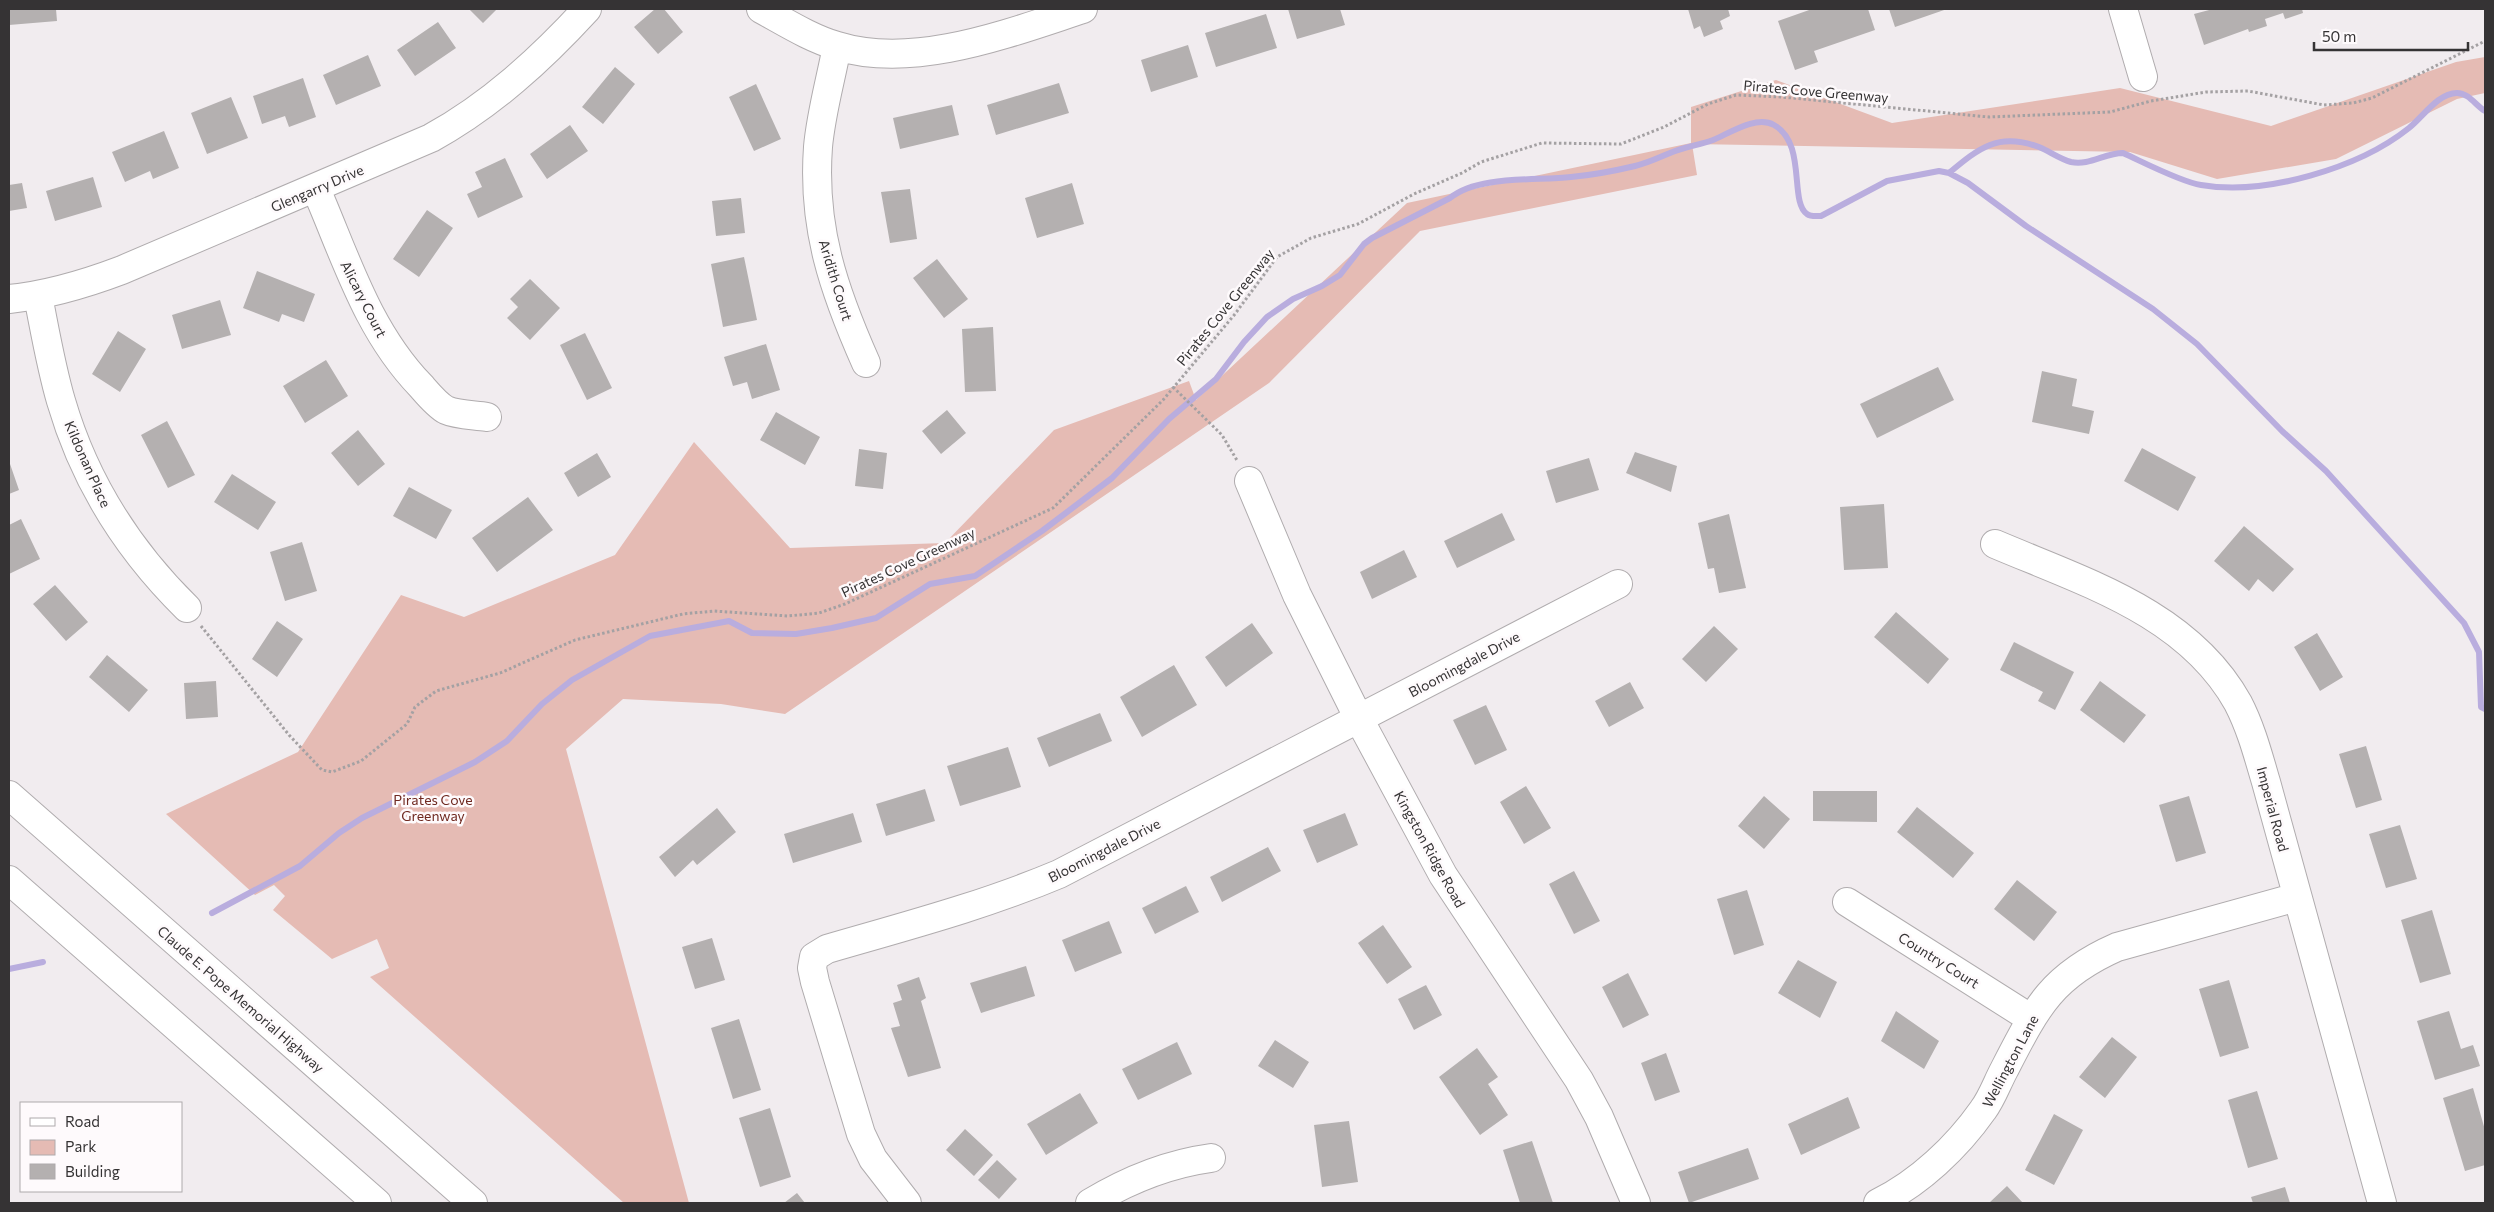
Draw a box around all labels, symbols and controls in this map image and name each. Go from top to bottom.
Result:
scale bar [2314,20,2468,52]
text: 50 m [2322,27,2356,45]
street label: Pirates Cove Greenway [1743,76,1889,106]
street label: Glengarry Drive [268,161,366,215]
street label: Aridith Court [816,237,856,323]
street label: Pirates Cove Greenway [1173,245,1277,369]
street label: Alicary Court [337,258,391,340]
street label: Kildonan Place [61,418,115,510]
street label: Pirates Cove Greenway [838,524,978,600]
street label: Bloomingdale Drive [1405,628,1523,700]
street label: Imperial Road [2253,765,2293,853]
street label: Kingston Ridge Road [1391,788,1469,910]
park label: Pirates Cove Greenway [393,791,473,824]
street label: Bloomingdale Drive [1045,814,1163,886]
street label: Claude E. Pope Memorial Highway [154,922,328,1076]
street label: Country Court [1895,928,1983,992]
street label: Wellington Lane [1978,1012,2042,1110]
legend [20,1102,182,1192]
text: Road [65,1112,100,1130]
text: Park [65,1137,96,1155]
text: Building [65,1162,120,1180]

